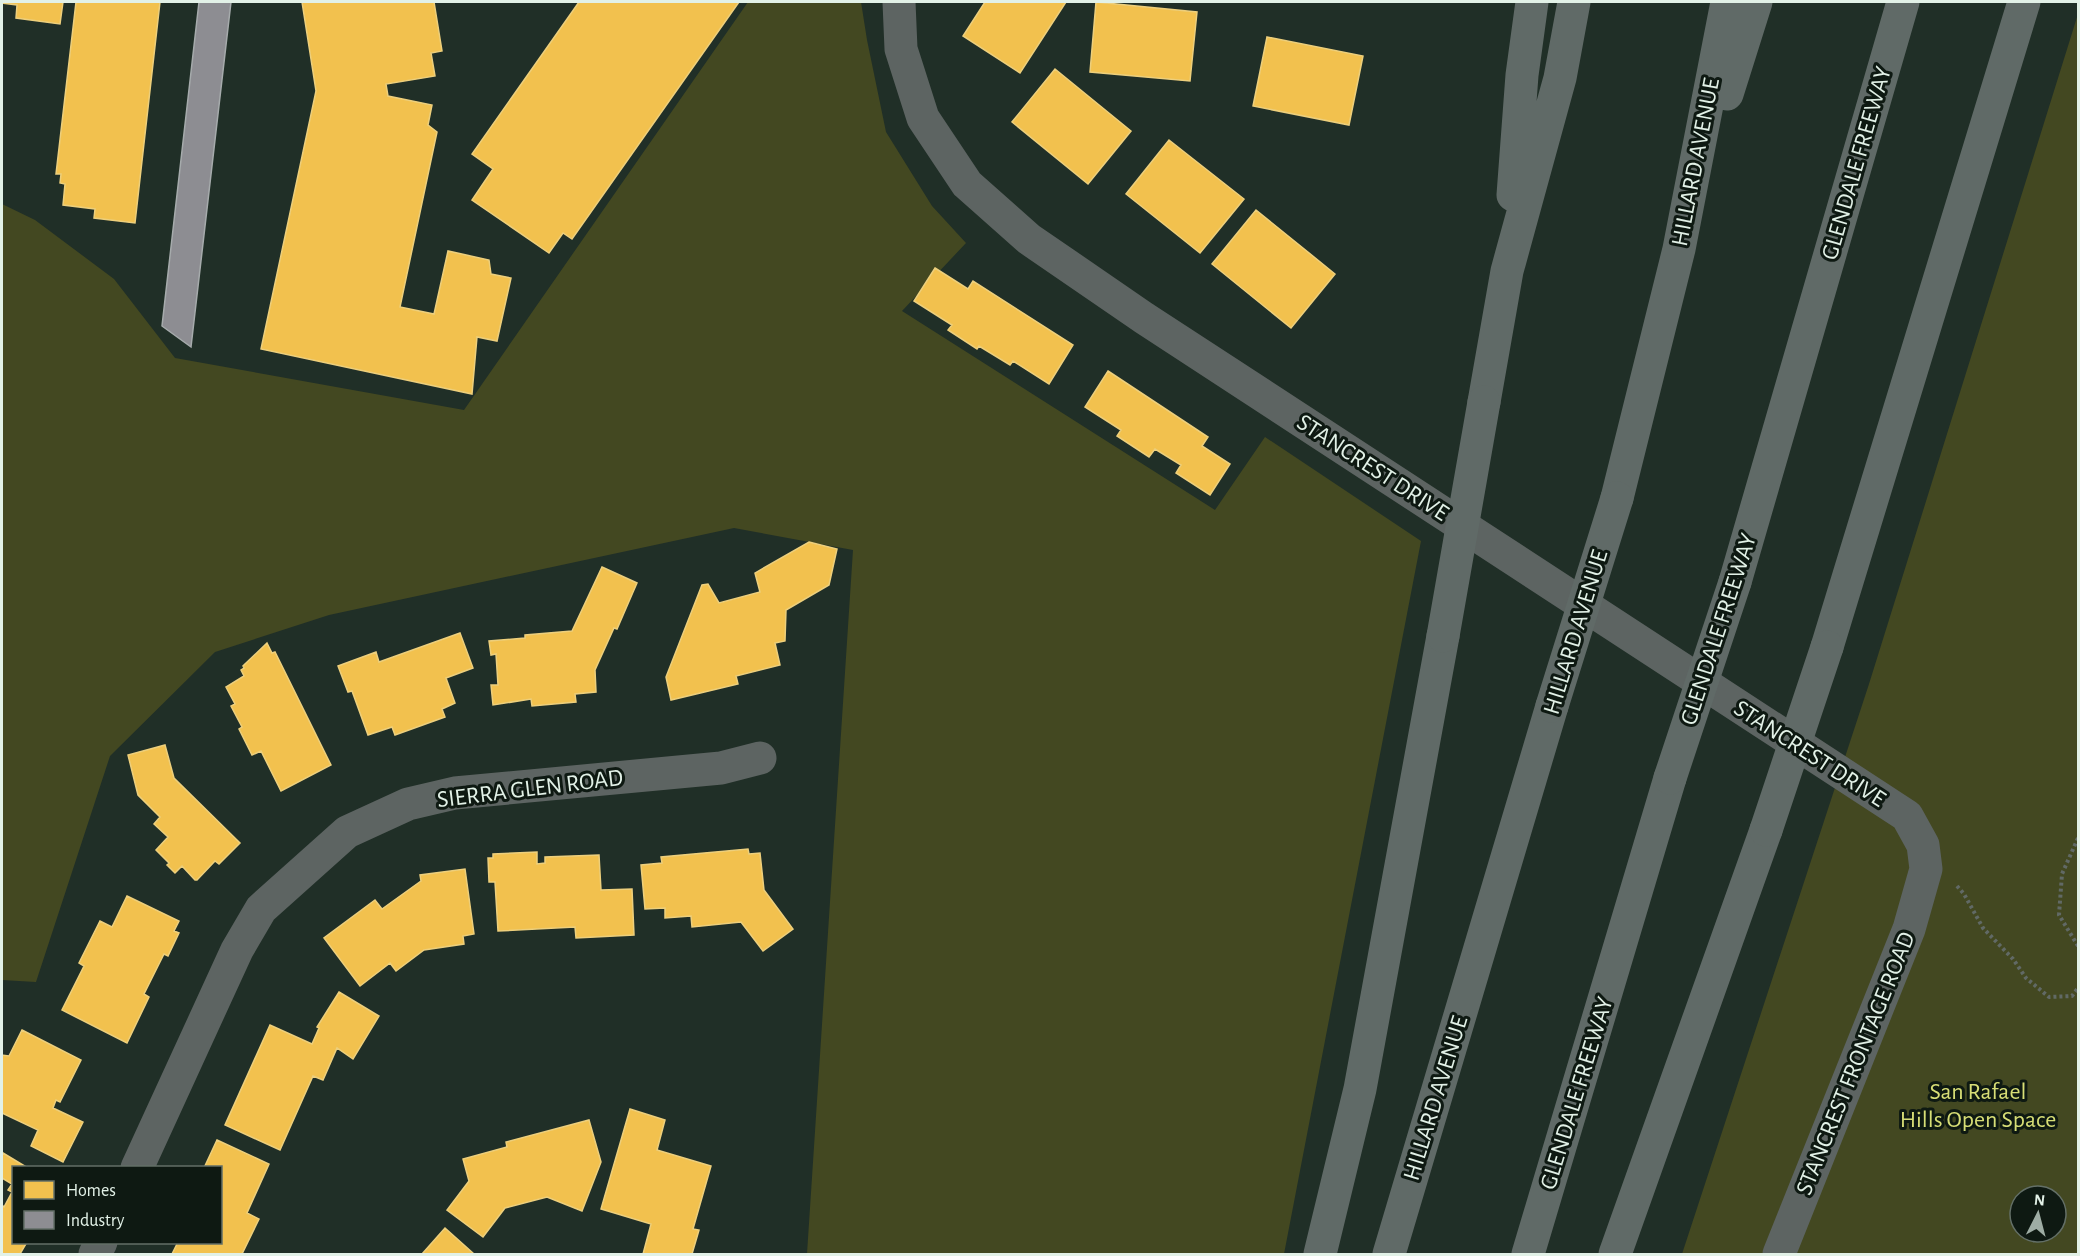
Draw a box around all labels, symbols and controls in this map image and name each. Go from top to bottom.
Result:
street label: GLENDALE FREEWAY [1818,64,1896,263]
street label: HILLARD AVENUE [1668,76,1724,248]
street label: STANCREST DRIVE [1292,410,1453,526]
street label: GLENDALE FREEWAY [1677,530,1761,728]
street label: HILLARD AVENUE [1539,547,1613,718]
street label: STANCREST DRIVE [1729,696,1890,812]
street label: SIERRA GLEN ROAD [436,766,625,812]
street label: STANCREST FRONTAGE ROAD [1792,928,1920,1198]
street label: GLENDALE FREEWAY [1536,994,1618,1192]
street label: HILLARD AVENUE [1399,1013,1473,1184]
park label: San Rafael Hills Open Space [1900,1080,2056,1132]
legend [12,1166,222,1244]
text: Homes [66,1182,116,1200]
north arrow [2008,1184,2068,1244]
text: N [2033,1192,2046,1209]
text: Industry [66,1212,125,1230]

